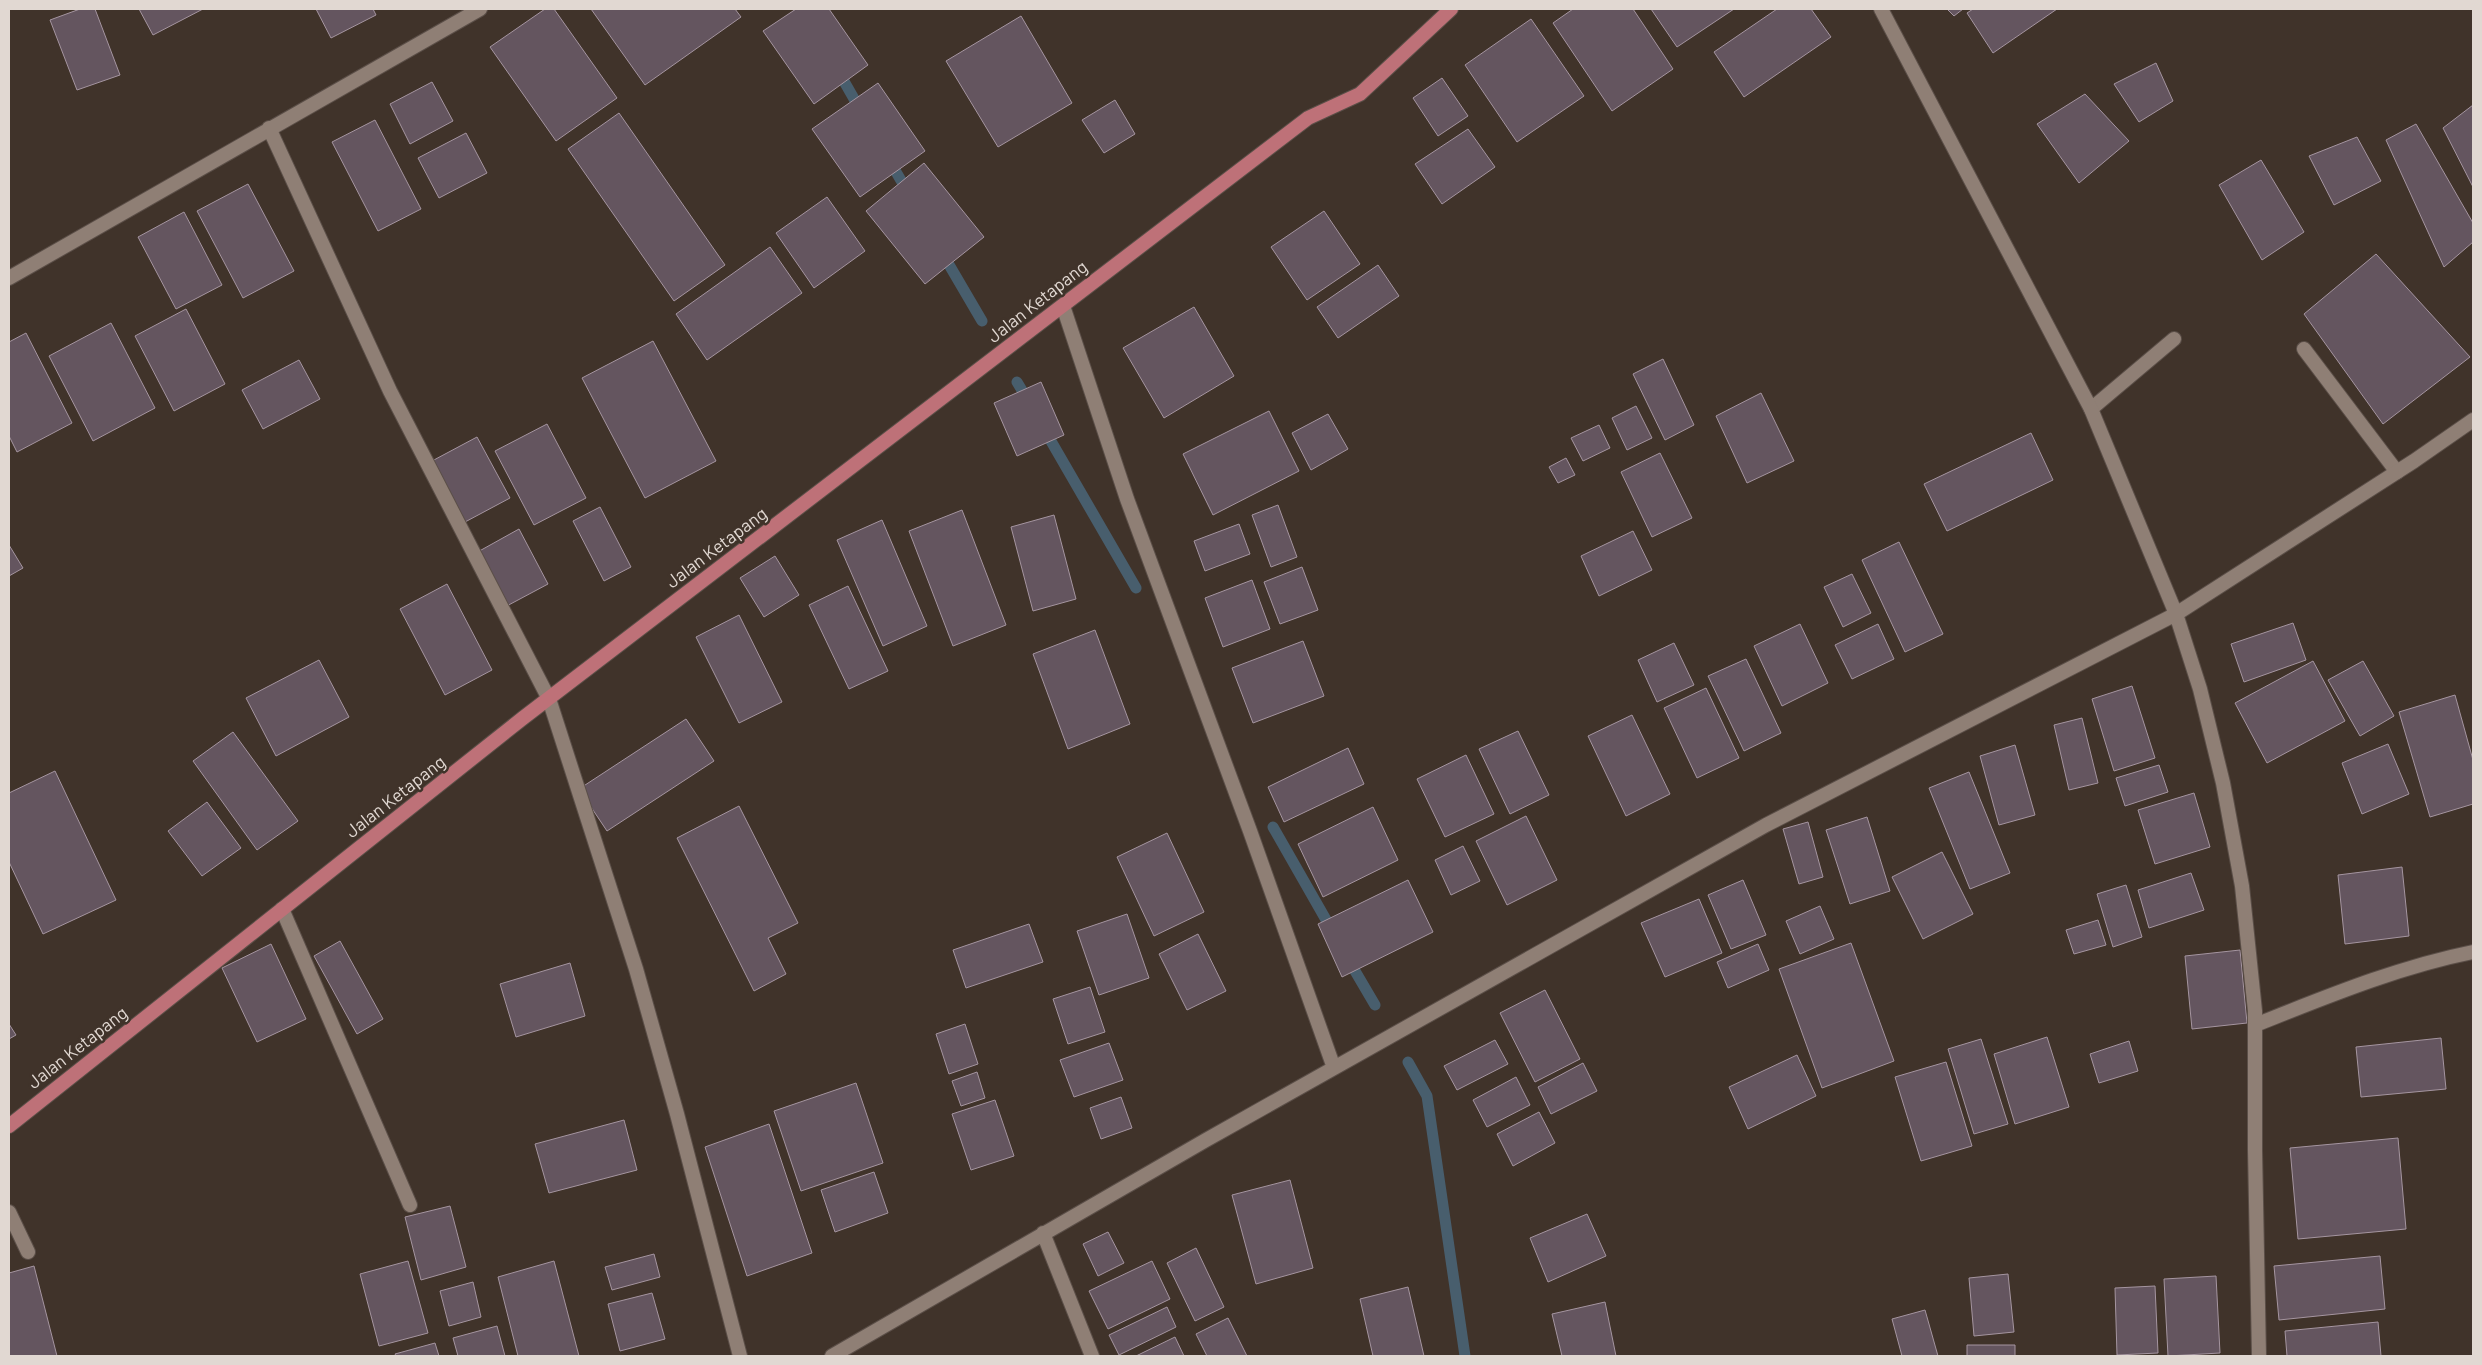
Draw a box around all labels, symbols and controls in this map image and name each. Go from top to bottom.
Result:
street label: Jalan Ketapang [983,255,1091,347]
street label: Jalan Ketapang [661,502,771,592]
street label: Jalan Ketapang [341,750,449,842]
street label: Jalan Ketapang [23,1001,131,1093]

